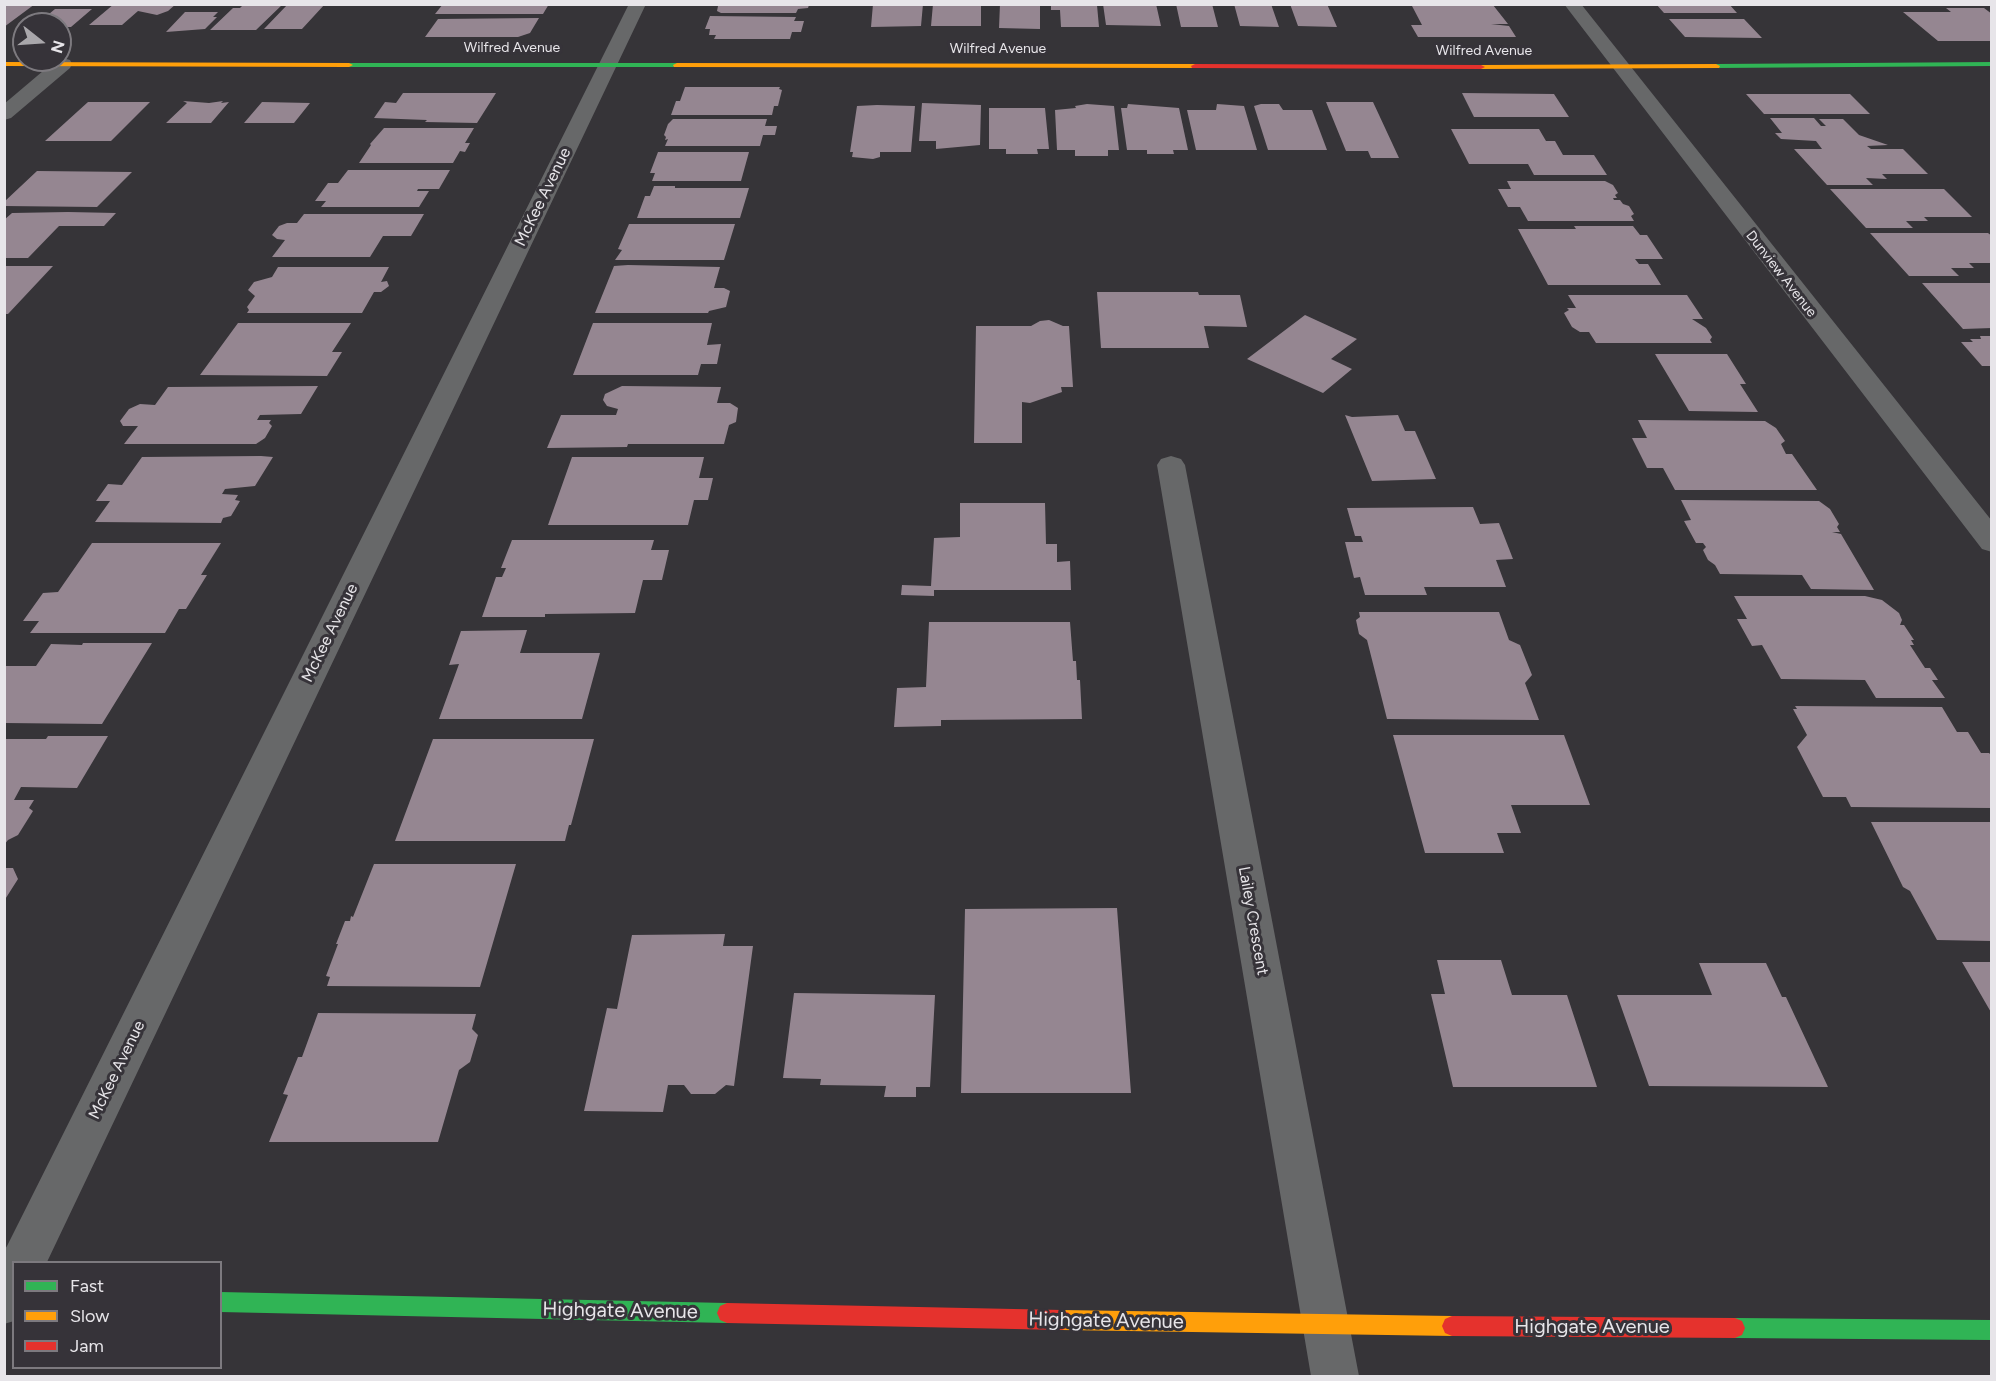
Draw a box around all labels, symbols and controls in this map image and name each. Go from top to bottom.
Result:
north arrow [12,12,72,72]
text: N [47,38,69,56]
street label: Wilfred Avenue [464,40,560,56]
street label: Wilfred Avenue [950,41,1046,57]
street label: Wilfred Avenue [1436,43,1532,59]
street label: McKee Avenue [511,145,575,249]
street label: Dunview Avenue [1742,227,1820,321]
street label: McKee Avenue [298,581,362,685]
street label: Lailey Crescent [1234,865,1272,977]
street label: McKee Avenue [85,1018,149,1122]
legend [12,1261,222,1369]
text: Fast [70,1275,104,1297]
street label: Highgate Avenue [542,1298,698,1324]
text: Slow [70,1305,109,1327]
street label: Highgate Avenue [1028,1308,1184,1334]
street label: Highgate Avenue [1514,1315,1670,1339]
text: Jam [70,1335,104,1357]

